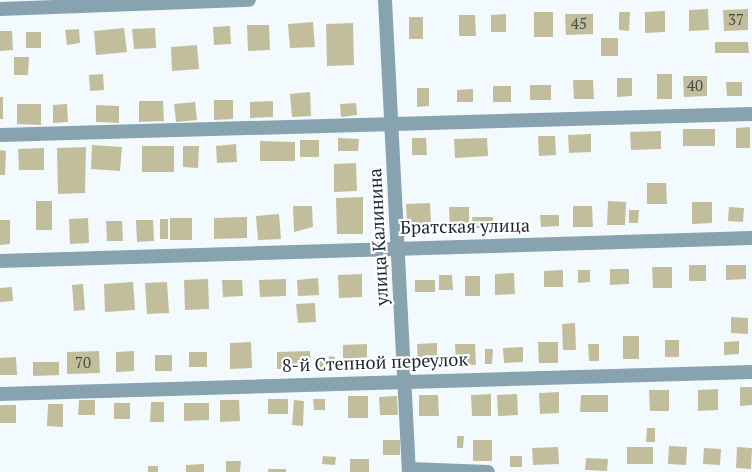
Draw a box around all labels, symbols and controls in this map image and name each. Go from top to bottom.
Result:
house number: 37 [728,11,744,29]
house number: 45 [571,15,587,33]
house number: 40 [687,77,703,95]
street label: улица Калинина [364,168,392,306]
street label: Братская улица [400,214,530,238]
street label: 8-й Степной переулок [282,348,468,376]
house number: 70 [75,354,91,372]

